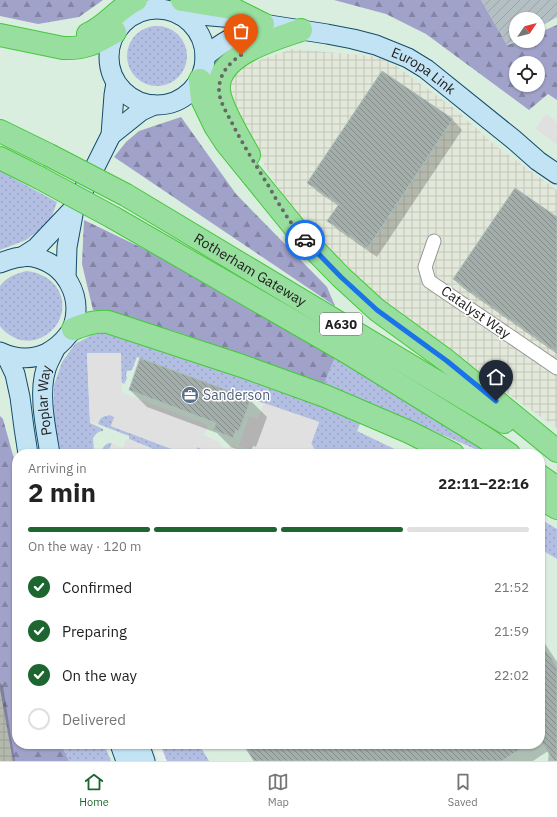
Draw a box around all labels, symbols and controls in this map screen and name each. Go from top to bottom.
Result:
north arrow [509,12,545,48]
map controls [509,12,545,92]
pin [224,14,258,55]
icon: bag [230,20,252,42]
street label: Europa Link [389,43,460,99]
button: locate [509,56,545,92]
courier [285,220,325,260]
street label: Rotherham Gateway [191,229,310,310]
icon: car [294,229,316,251]
street label: Catalyst Way [438,281,514,343]
road number: A630 [320,313,362,335]
pin [479,360,513,401]
street label: Poplar Way [33,363,56,437]
icon: home [485,366,507,388]
office icon: Sanderson [180,385,200,405]
place label: Sanderson [203,386,270,404]
text: Arriving in [28,460,87,477]
text: 22:11–22:16 [438,474,529,493]
text: 2 min [28,475,96,509]
text: On the way · 120 m [28,538,141,555]
icon: check [28,576,50,598]
text: Confirmed [62,578,132,597]
text: 21:52 [494,579,529,596]
icon: check [28,620,50,642]
text: Preparing [62,622,127,641]
text: 21:59 [494,623,529,640]
icon: check [28,664,50,686]
text: On the way [62,666,137,685]
text: 22:02 [494,667,529,684]
text: Delivered [62,710,126,729]
tab: Home [79,771,109,809]
tab: Map [267,771,289,809]
tab: Saved [448,771,478,809]

